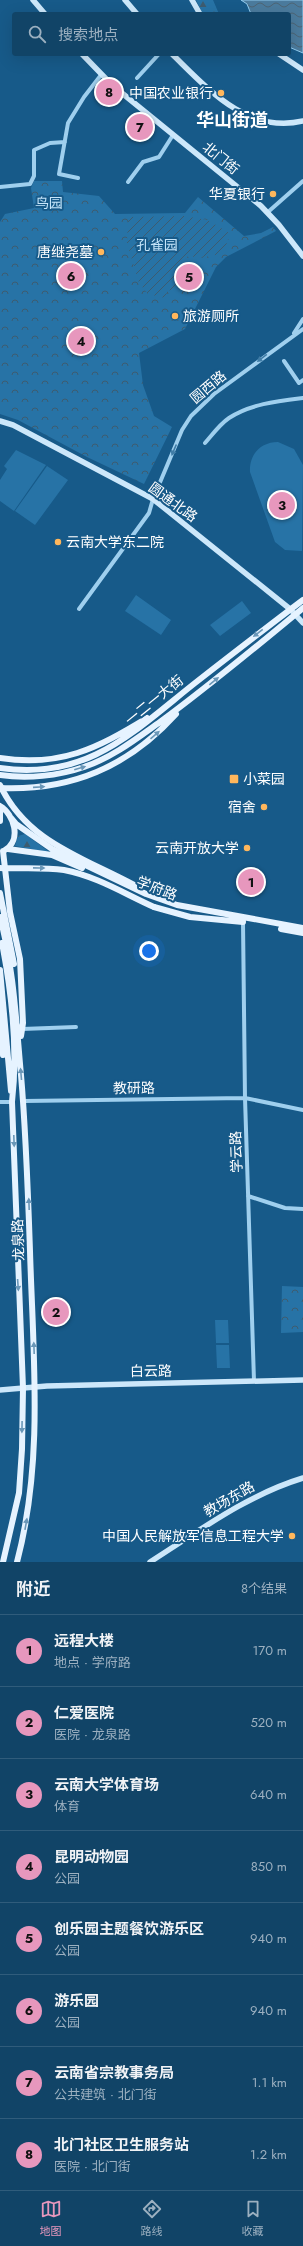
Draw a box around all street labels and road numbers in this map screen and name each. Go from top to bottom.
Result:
street label: 北门街 [198,137,244,179]
street label: 圆西路 [185,366,231,408]
street label: 圆通北路 [144,477,202,527]
street label: 一二一大街 [121,670,187,730]
street label: 学府路 [134,871,180,905]
street label: 教研路 [113,1078,155,1098]
street label: 学云路 [225,1131,247,1173]
street label: 龙泉路 [7,1219,29,1261]
street label: 白云路 [130,1361,172,1381]
street label: 教场东路 [200,1476,258,1522]

